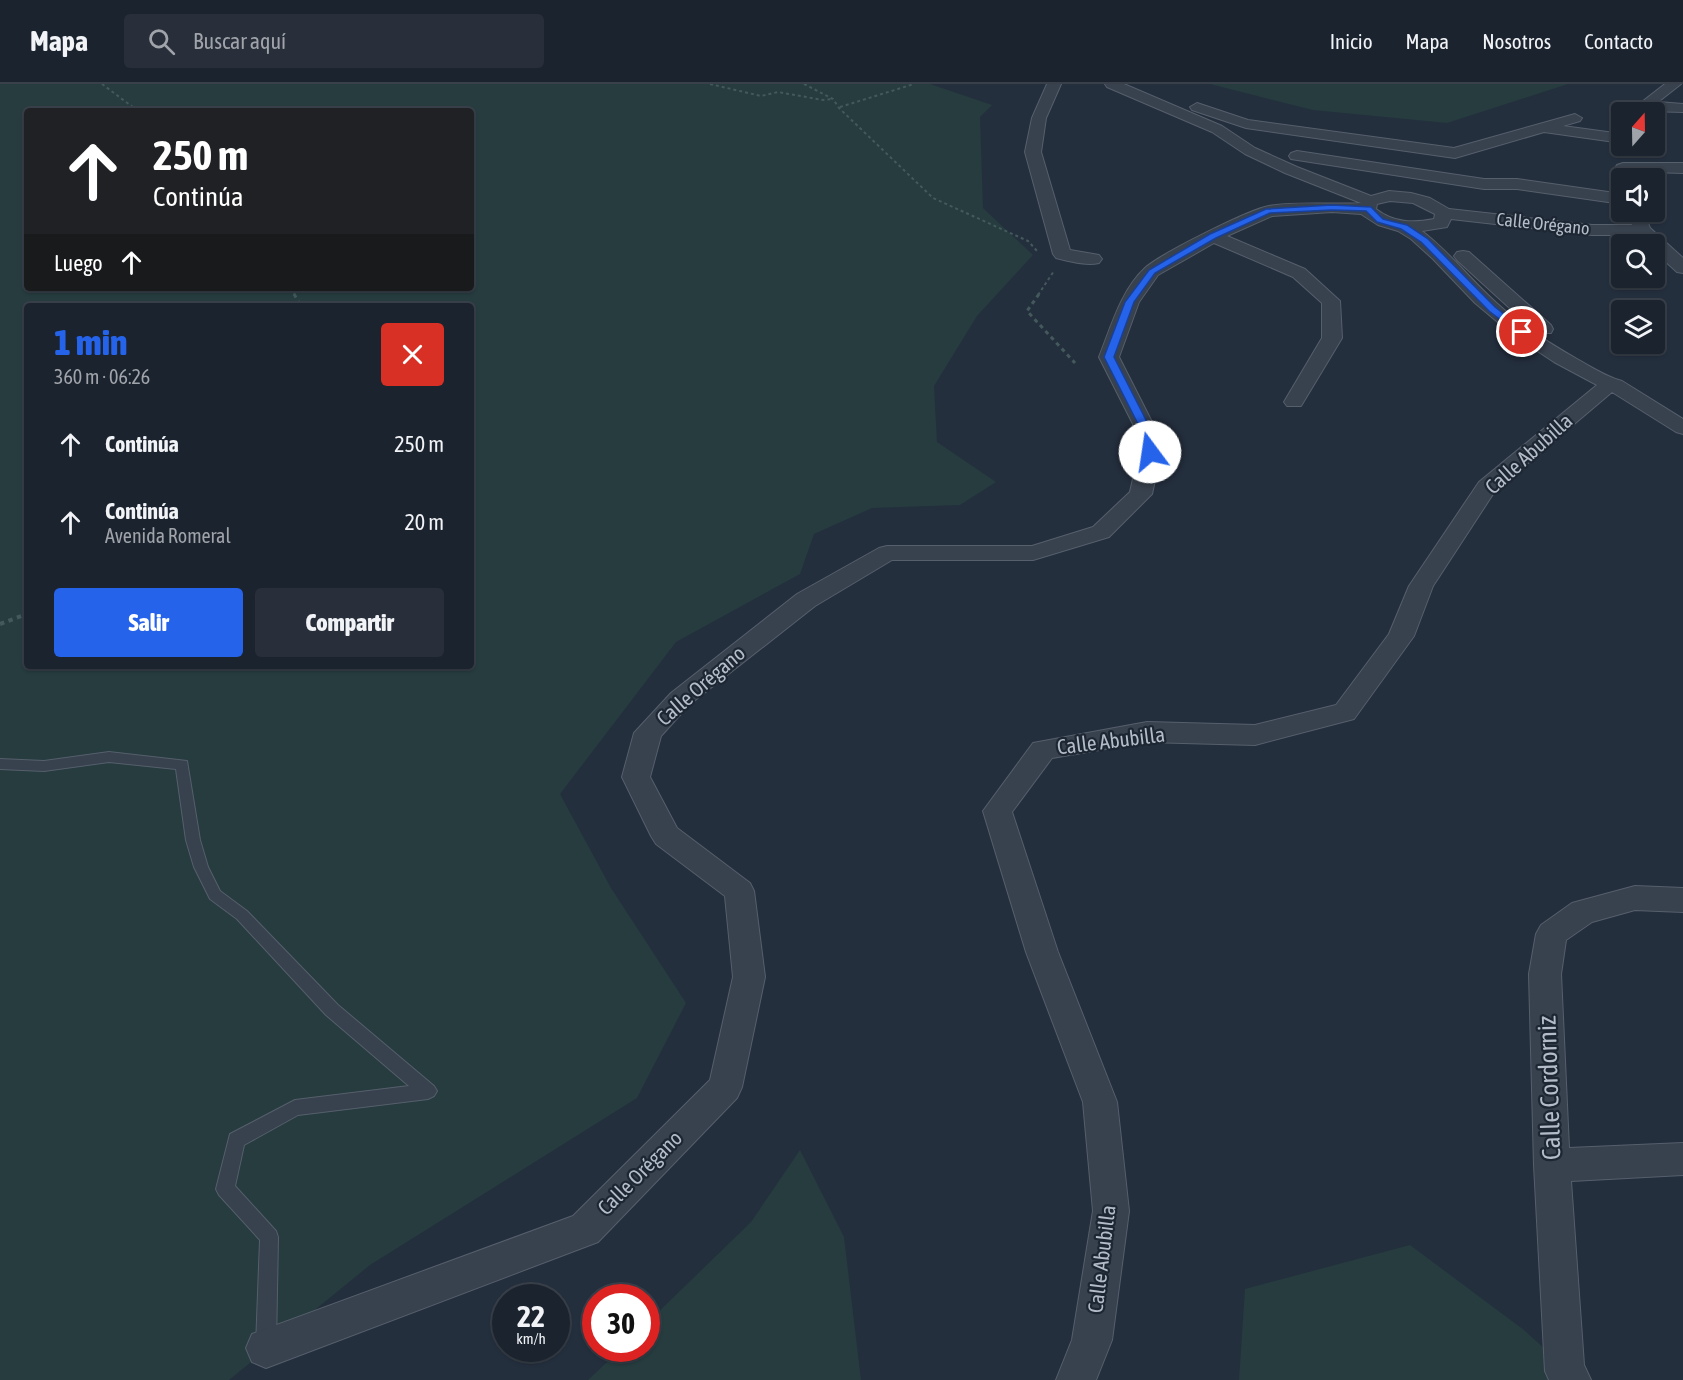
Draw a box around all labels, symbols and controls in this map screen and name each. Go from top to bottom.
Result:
search box [124,14,544,68]
text: Mapa [30,25,88,57]
icon: search [145,25,178,58]
text: Buscar aquí [193,28,286,54]
text: Inicio [1330,29,1373,53]
text: Mapa [1406,29,1449,53]
text: Nosotros [1482,29,1551,53]
text: Contacto [1584,29,1653,53]
north arrow [1611,102,1665,156]
map controls [1611,102,1665,354]
text: 250 m [153,131,248,179]
icon: ahead [54,132,132,210]
button: sound [1611,168,1665,222]
text: Continúa [153,181,244,212]
street label: Calle Orégano [1496,208,1591,239]
button: search [1611,234,1665,288]
icon: ahead [115,246,148,279]
text: Luego [54,250,103,276]
button: layers [1611,300,1665,354]
pin [1496,306,1547,357]
icon: arrive [1505,315,1538,348]
text: 1 min [54,321,128,363]
button: close [381,323,444,386]
text: 360 m · 06:26 [54,365,150,388]
street label: Calle Abubilla [1480,408,1577,499]
position arrow [1118,420,1182,484]
icon: ahead [54,428,87,461]
text: Continúa [105,431,179,457]
text: 250 m [394,431,444,457]
text: Continúa [105,498,179,524]
icon: ahead [54,506,87,539]
text: 20 m [404,509,444,535]
text: Avenida Romeral [105,524,231,547]
button: Salir [54,588,243,657]
button: Compartir [255,588,444,657]
street label: Calle Orégano [651,640,749,730]
street label: Calle Abubilla [1056,721,1166,759]
street label: Calle Cordorniz [1531,1015,1567,1161]
street label: Calle Orégano [592,1125,686,1219]
street label: Calle Abubilla [1082,1204,1120,1314]
speed limit sign: 30 [582,1284,660,1362]
text: 22 [517,1299,545,1333]
text: km/h [516,1330,546,1347]

